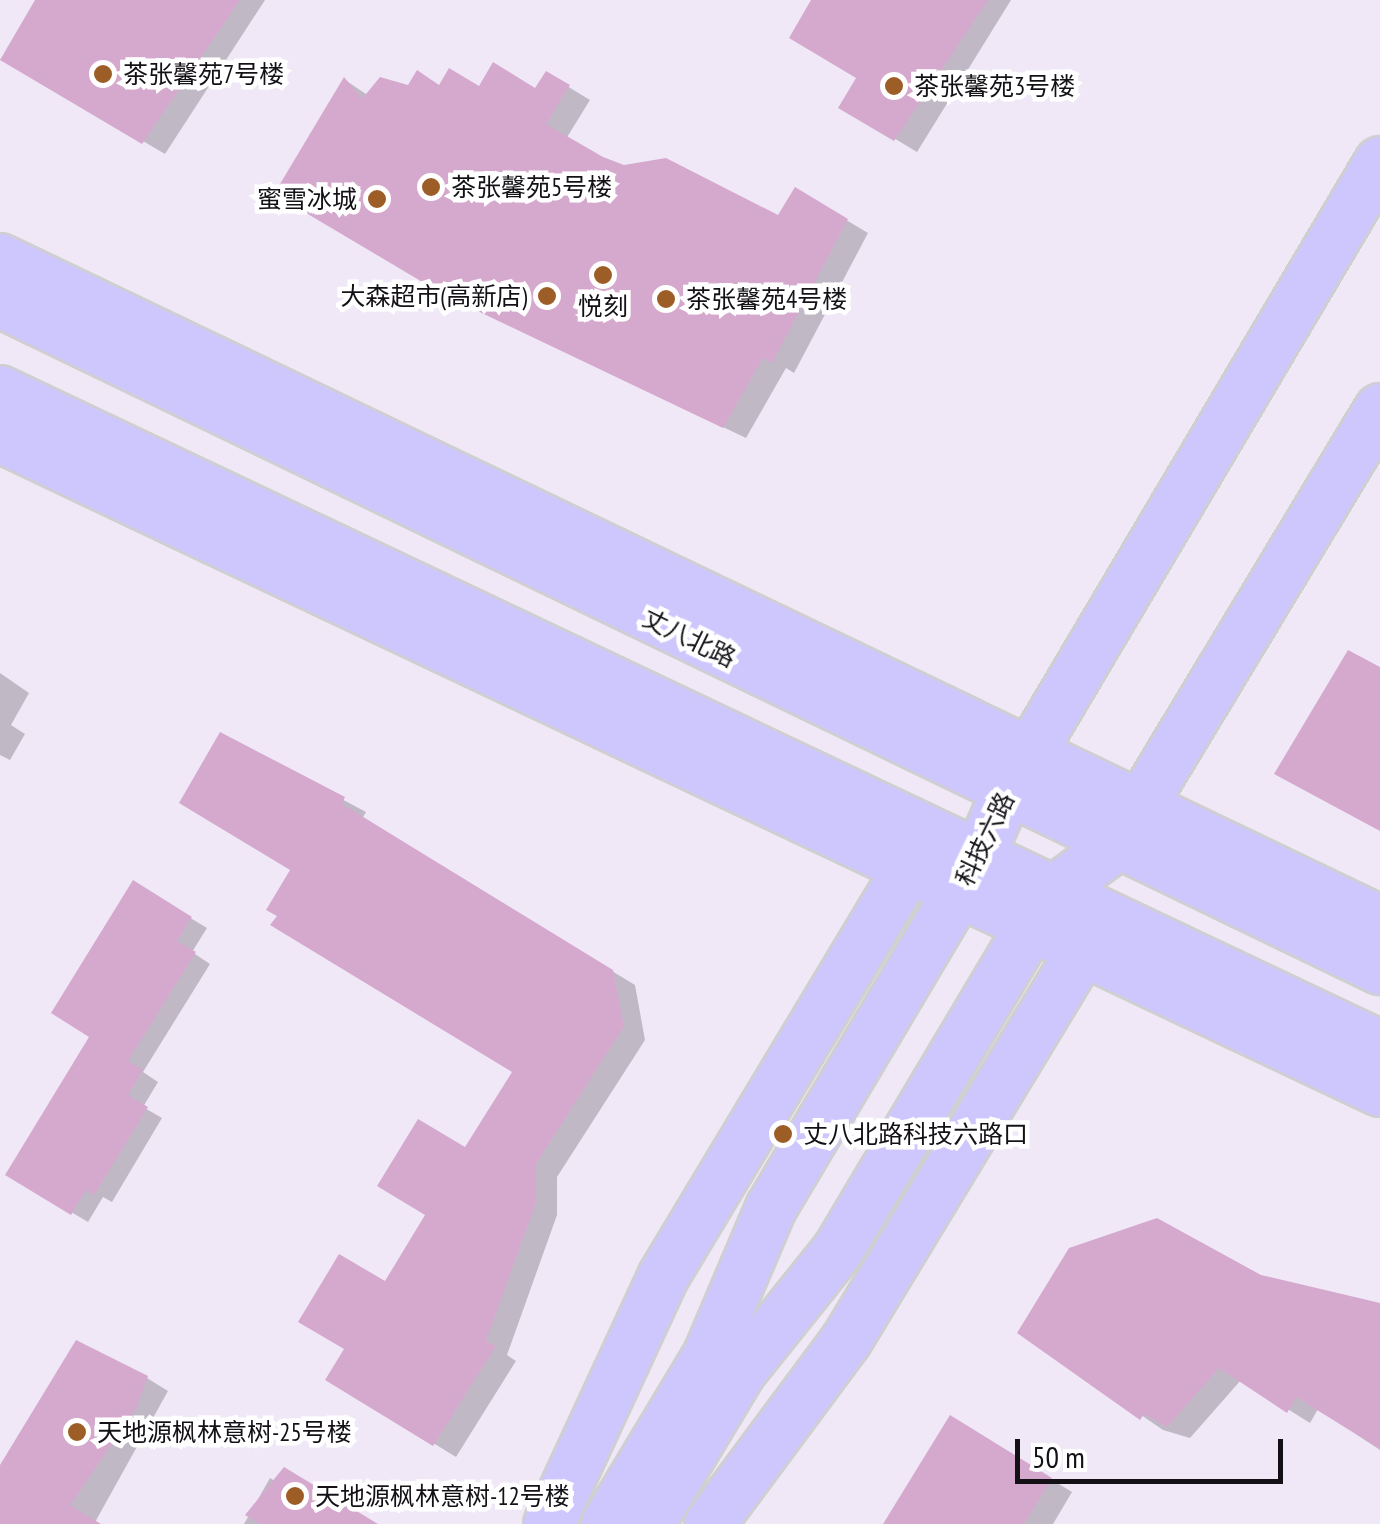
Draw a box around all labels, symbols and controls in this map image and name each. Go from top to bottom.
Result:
place label: 茶张馨苑7号楼 [123,59,284,89]
marker: 茶张馨苑7号楼 [92,63,114,85]
place label: 茶张馨苑3号楼 [914,71,1075,101]
marker: 茶张馨苑3号楼 [883,75,905,97]
place label: 茶张馨苑5号楼 [451,172,612,202]
marker: 茶张馨苑5号楼 [420,176,442,198]
place label: 蜜雪冰城 [257,184,357,214]
marker: 蜜雪冰城 [366,188,388,210]
marker: 悦刻 [592,264,614,286]
place label: 大森超市(高新店) [340,281,527,311]
place label: 茶张馨苑4号楼 [686,284,847,314]
marker: 大森超市(高新店) [536,285,558,307]
marker: 茶张馨苑4号楼 [655,288,677,310]
place label: 悦刻 [578,291,628,321]
street label: 丈八北路 [637,603,741,673]
street label: 科技六路 [950,787,1020,891]
place label: 丈八北路科技六路口 [803,1119,1028,1149]
marker: 丈八北路科技六路口 [772,1123,794,1145]
place label: 天地源枫林意树-25号楼 [97,1417,352,1447]
scale bar [1020,1419,1288,1481]
marker: 天地源枫林意树-25号楼 [66,1421,88,1443]
text: 50 m [1032,1437,1085,1476]
place label: 天地源枫林意树-12号楼 [315,1481,570,1511]
marker: 天地源枫林意树-12号楼 [284,1485,306,1507]

